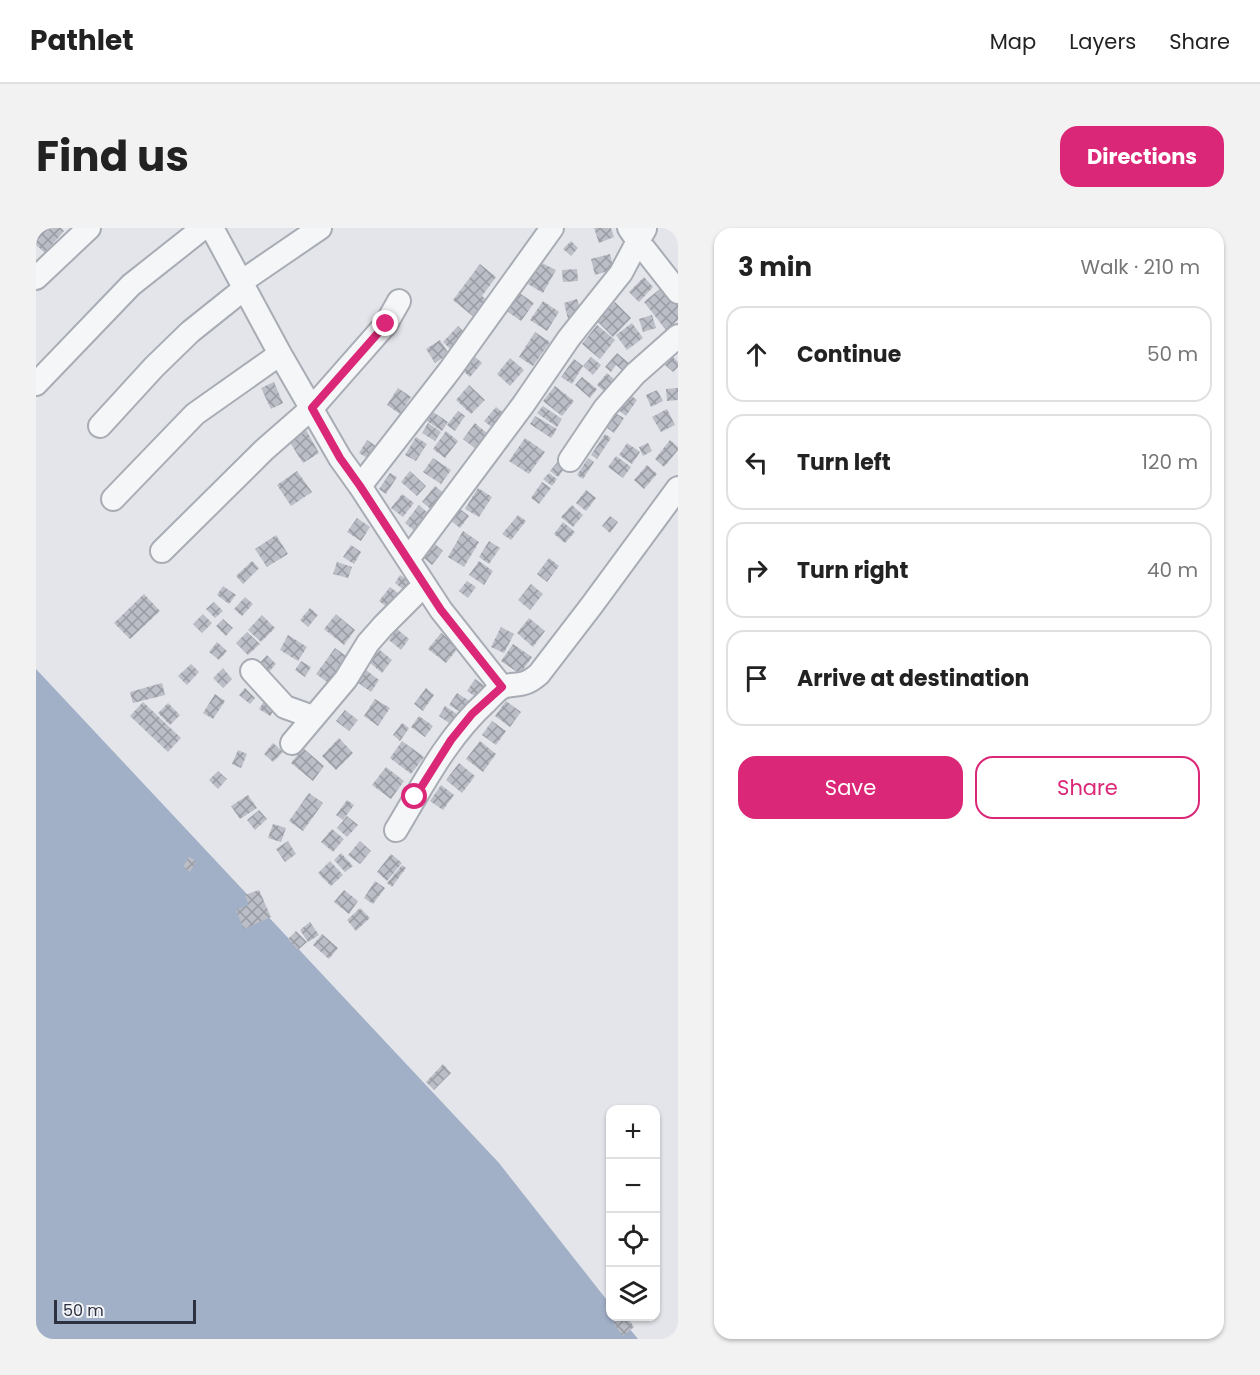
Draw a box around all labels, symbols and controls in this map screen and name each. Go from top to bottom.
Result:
text: Pathlet [30,21,134,60]
text: Map [990,27,1036,56]
text: Layers [1069,27,1136,56]
text: Share [1169,27,1230,56]
button: Directions [1060,126,1224,187]
text: Find us [36,127,189,186]
text: 3 min [738,249,812,285]
text: Walk · 210 m [1080,253,1200,281]
route end [372,310,398,336]
icon: ahead [740,338,773,371]
text: Continue [797,339,901,370]
text: 50 m [1147,340,1198,368]
icon: left [740,446,773,479]
text: Turn left [797,447,891,478]
text: 120 m [1142,448,1198,476]
icon: right [740,554,773,587]
text: Turn right [797,555,908,586]
text: 40 m [1147,556,1198,584]
icon: arrive [740,662,773,695]
text: Arrive at destination [797,663,1029,694]
button: Save [738,756,963,819]
button: Share [975,756,1200,819]
route start [401,783,427,809]
map controls [606,1105,660,1321]
button: + [606,1105,660,1159]
button: − [606,1159,660,1213]
button: locate [606,1213,660,1267]
button: layers [606,1267,660,1321]
scale bar [54,1297,196,1324]
text: 50 m [63,1299,104,1322]

